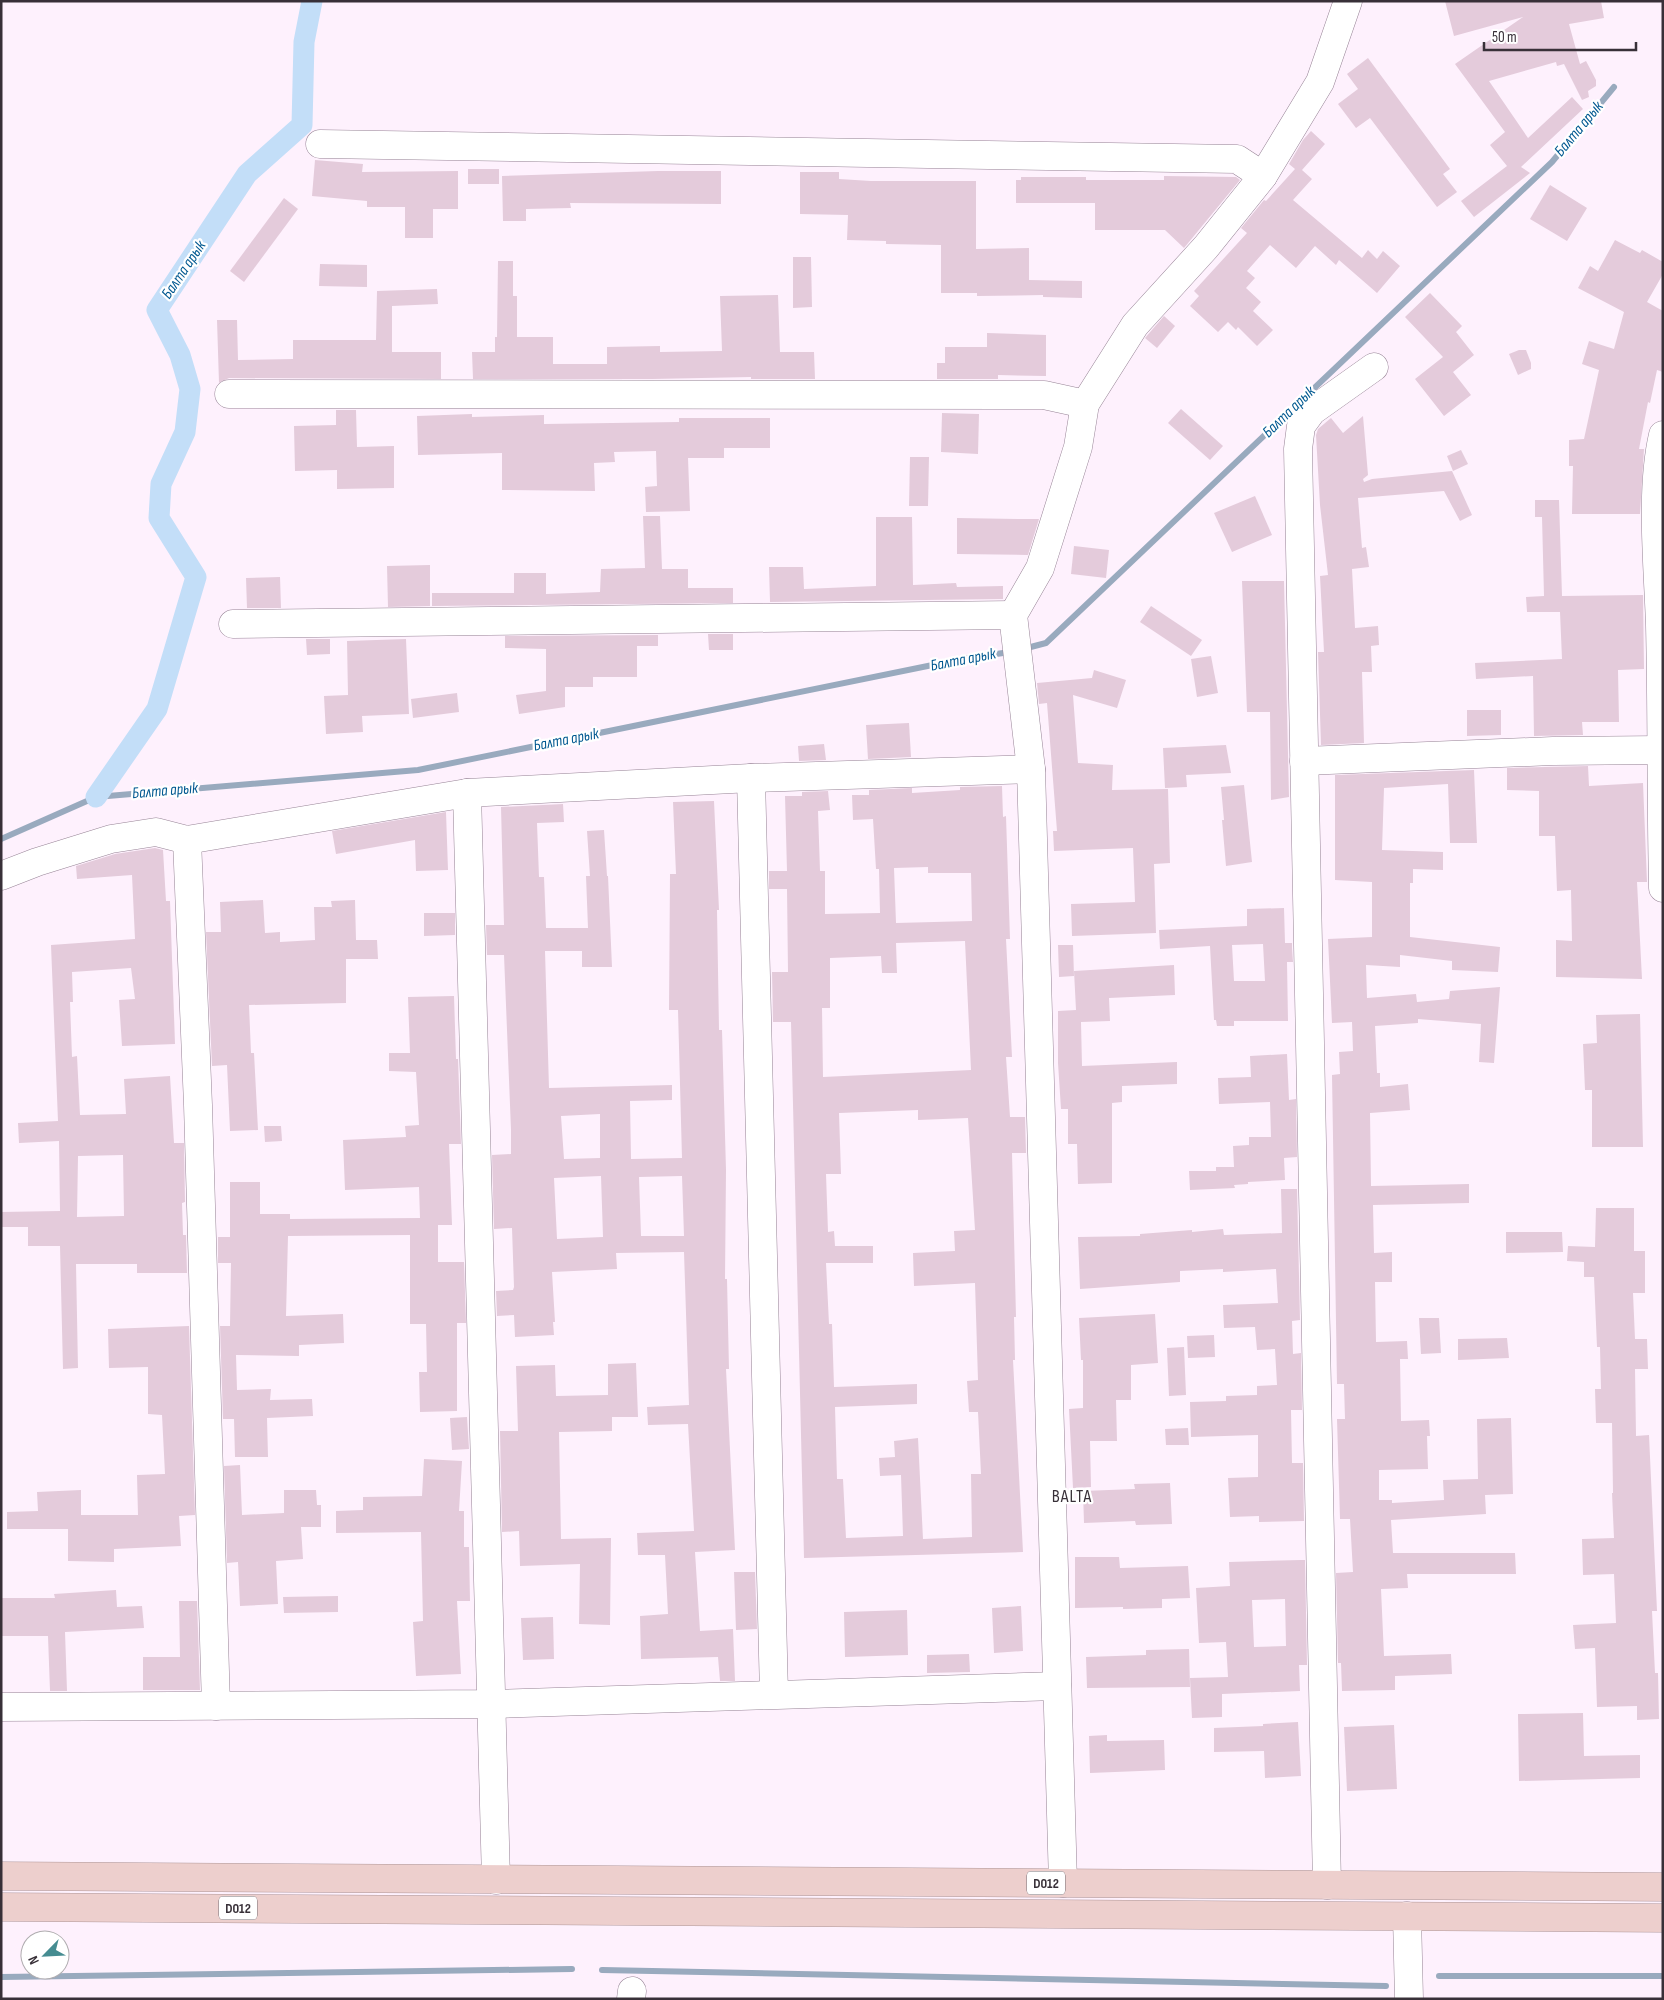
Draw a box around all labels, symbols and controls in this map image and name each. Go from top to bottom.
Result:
scale bar [1484,20,1636,52]
text: 50 m [1492,28,1517,47]
water label: Балта арык [1551,97,1608,160]
water label: Балта арык [158,236,211,303]
water label: Балта арык [1259,382,1320,442]
water label: Балта арык [929,644,998,676]
water label: Балта арык [532,724,601,756]
water label: Балта арык [131,779,200,803]
district label: BALTA [1052,1486,1092,1507]
road number: D012 [1027,1872,1065,1895]
road number: D012 [219,1896,257,1920]
north arrow [20,1930,70,1980]
text: N [24,1953,43,1967]

